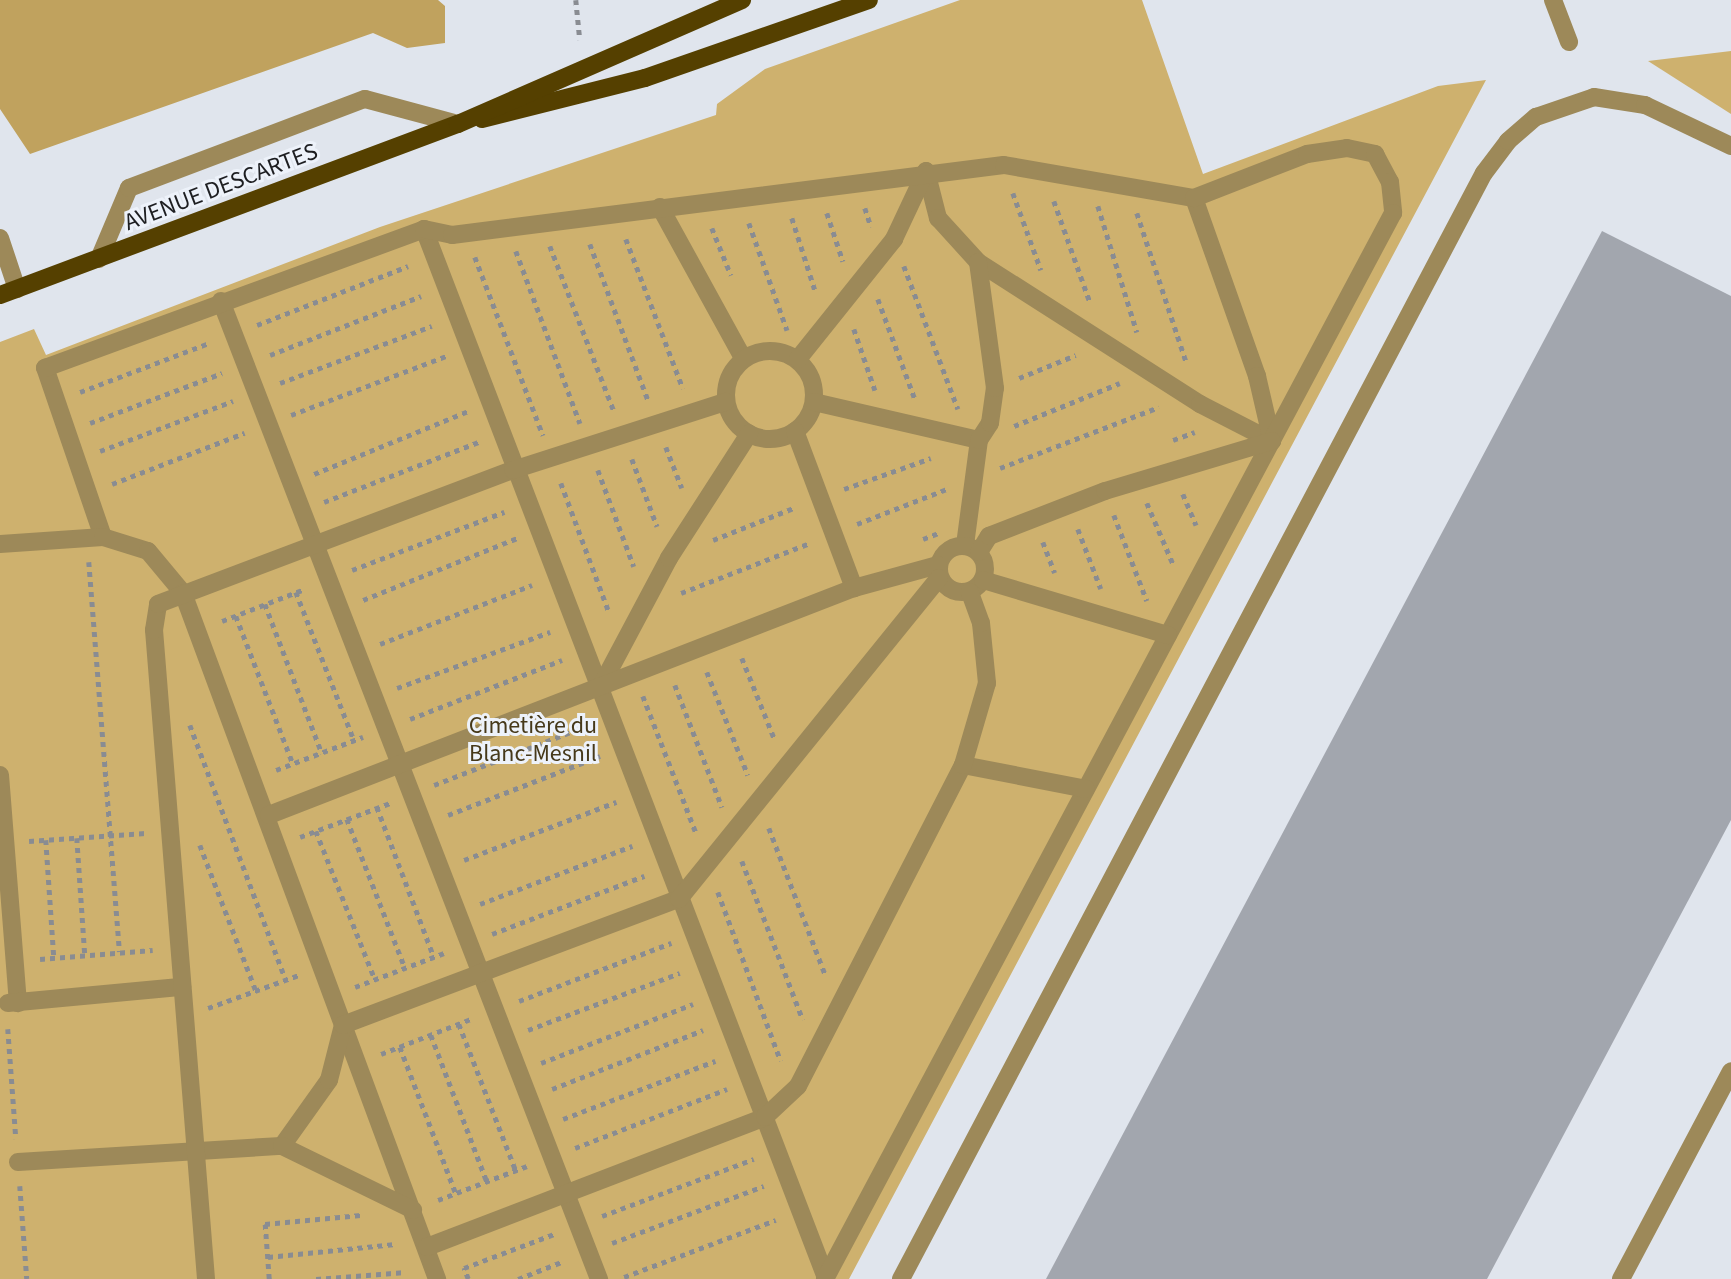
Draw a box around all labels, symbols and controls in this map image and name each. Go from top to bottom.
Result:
street label: AVENUE DESCARTES [120,137,322,237]
park label: Cimetière du Blanc-Mesnil [469,712,597,768]

